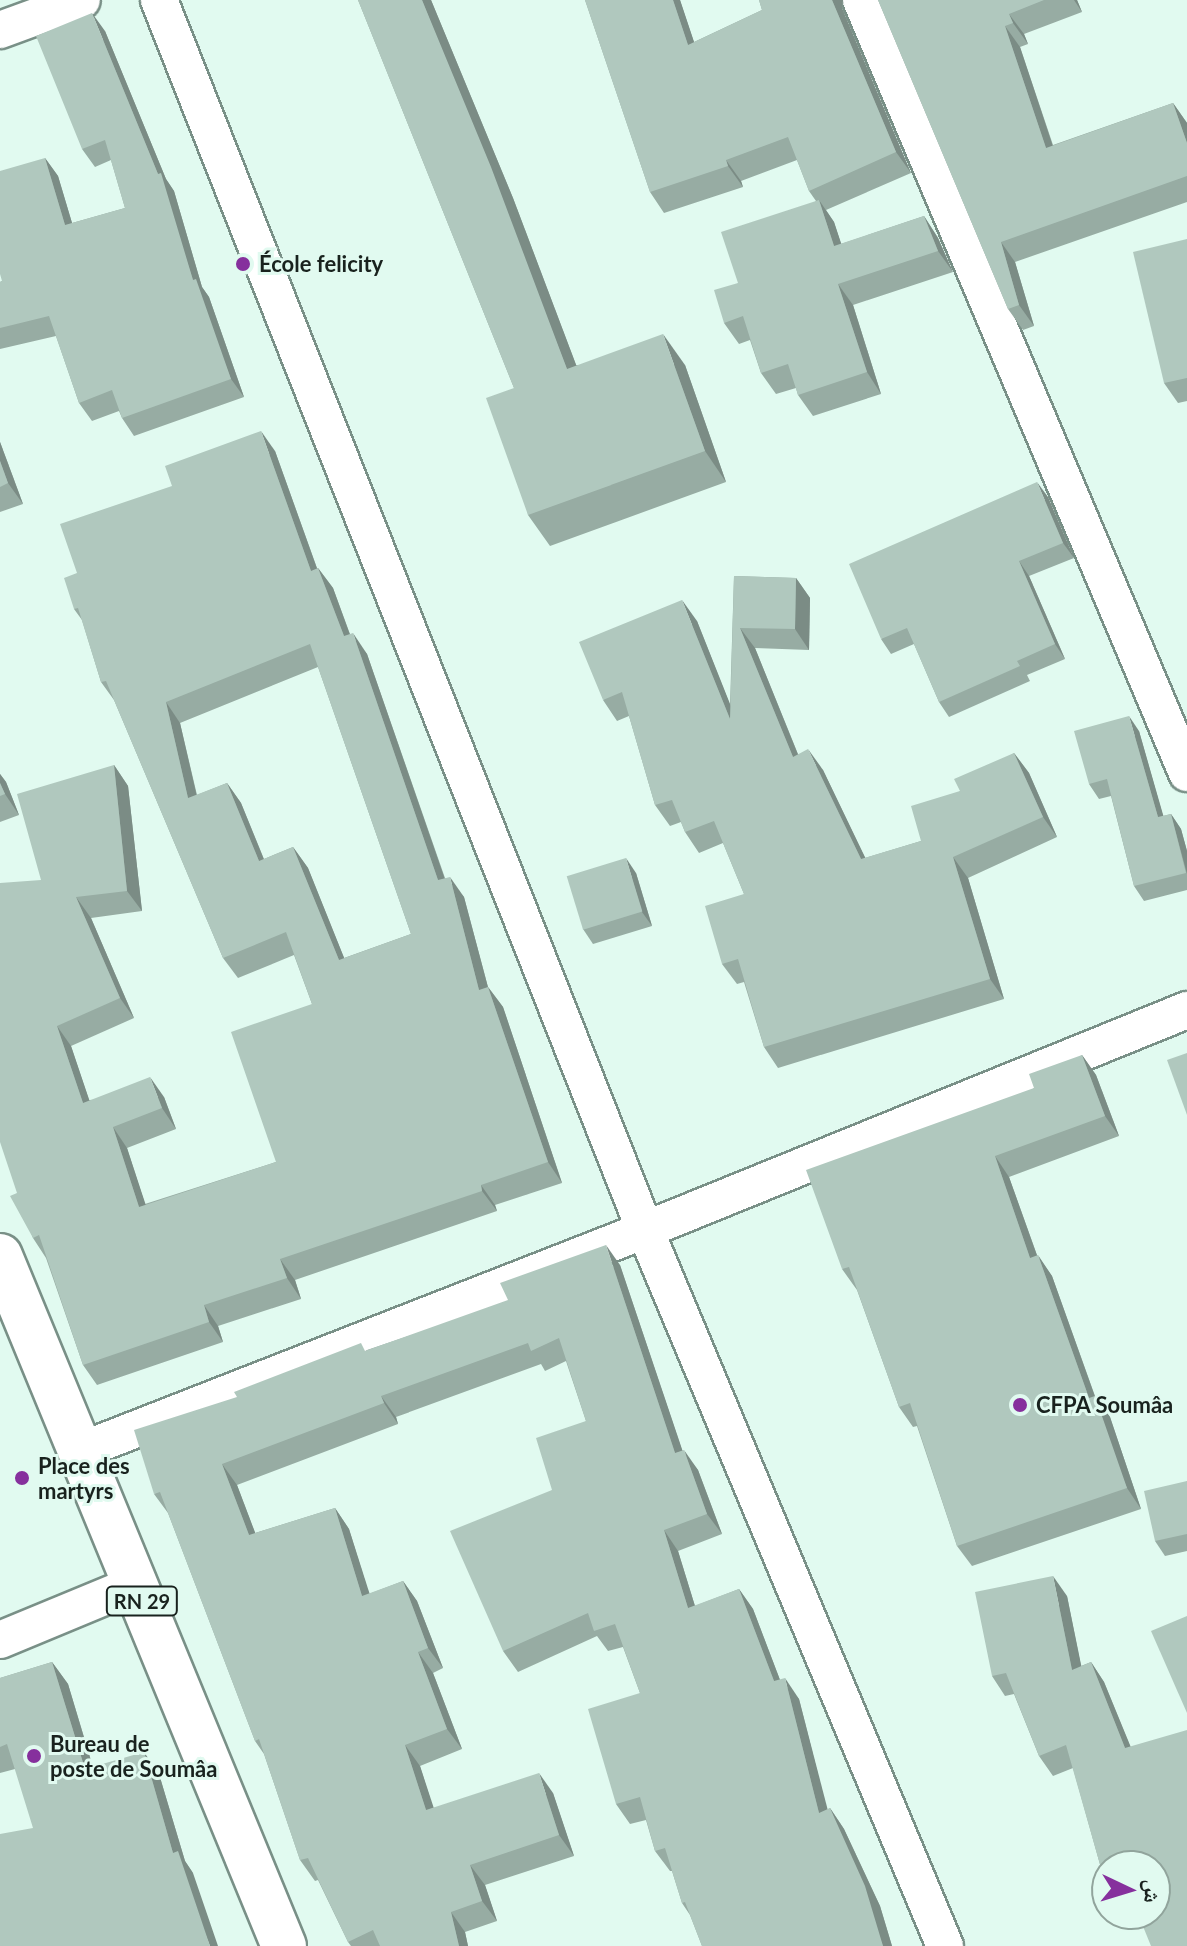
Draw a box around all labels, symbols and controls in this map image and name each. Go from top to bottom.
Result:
place label: École felicity [259,251,383,277]
marker: École felicity [234,255,252,273]
place label: CFPA Soumâa [1036,1392,1174,1418]
marker: CFPA Soumâa [1011,1396,1029,1414]
place label: Place des martyrs [38,1452,130,1504]
marker: Place des martyrs [13,1469,31,1487]
road number: RN 29 [104,1585,180,1617]
place label: Bureau de poste de Soumâa [50,1730,217,1782]
marker: Bureau de poste de Soumâa [25,1747,43,1765]
north arrow [1091,1850,1171,1930]
text: ش [1139,1879,1168,1904]

